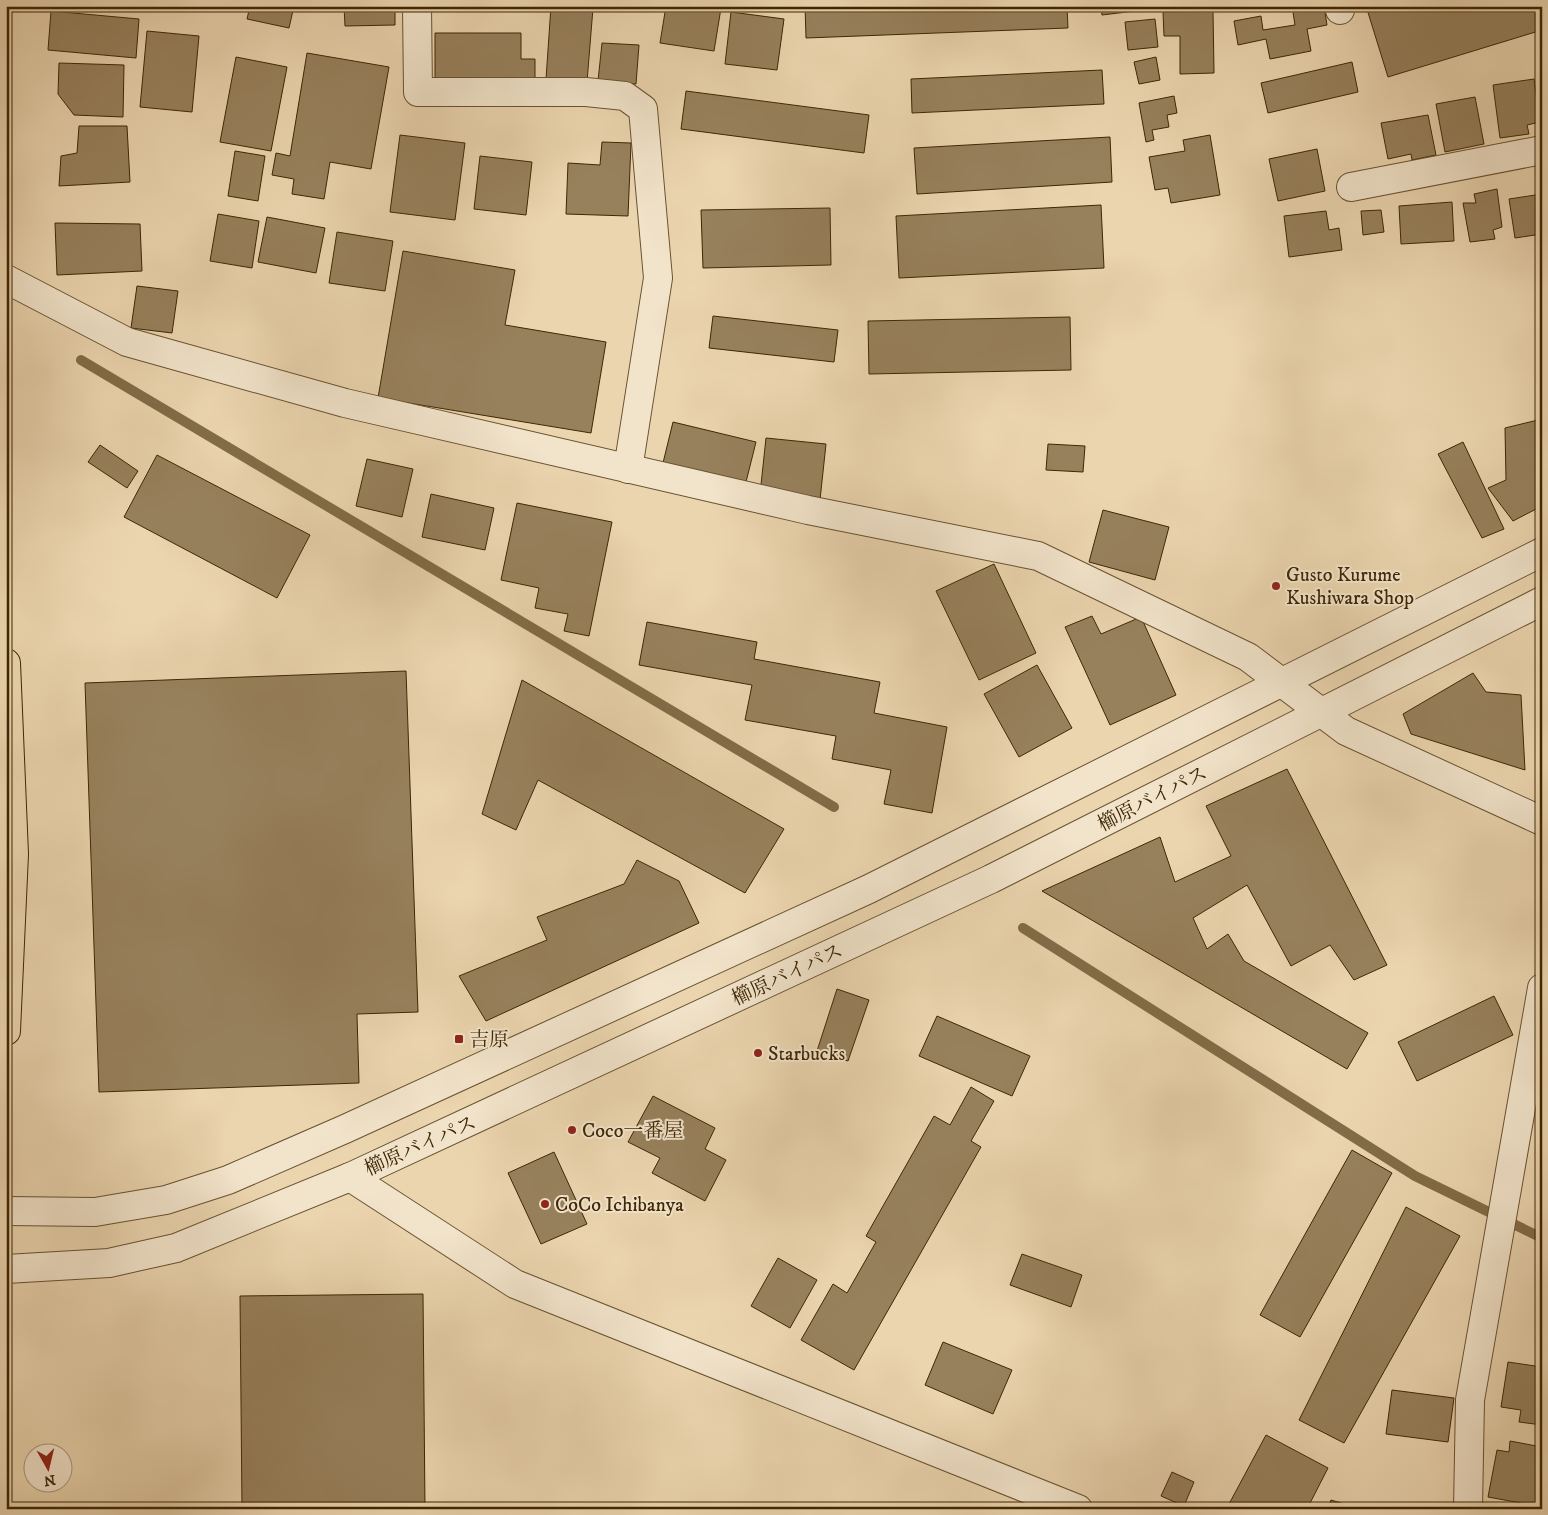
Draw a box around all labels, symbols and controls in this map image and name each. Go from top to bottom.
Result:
place label: Gusto Kurume Kushiwara Shop [1286,563,1414,611]
marker: Gusto Kurume Kushiwara Shop [1270,580,1282,592]
street label: 櫛原バイパス [1094,761,1212,838]
street label: 櫛原バイパス [728,939,847,1012]
place label: 吉原 [469,1028,509,1053]
marker: 吉原 [453,1033,465,1045]
place label: Starbucks [768,1042,845,1067]
marker: Starbucks [752,1047,764,1059]
street label: 櫛原バイパス [361,1111,480,1182]
place label: Coco一番屋 [582,1119,683,1144]
marker: Coco一番屋 [566,1124,578,1136]
place label: CoCo Ichibanya [555,1193,684,1218]
marker: CoCo Ichibanya [539,1198,551,1210]
north arrow [22,1442,72,1492]
text: N [42,1470,57,1490]

